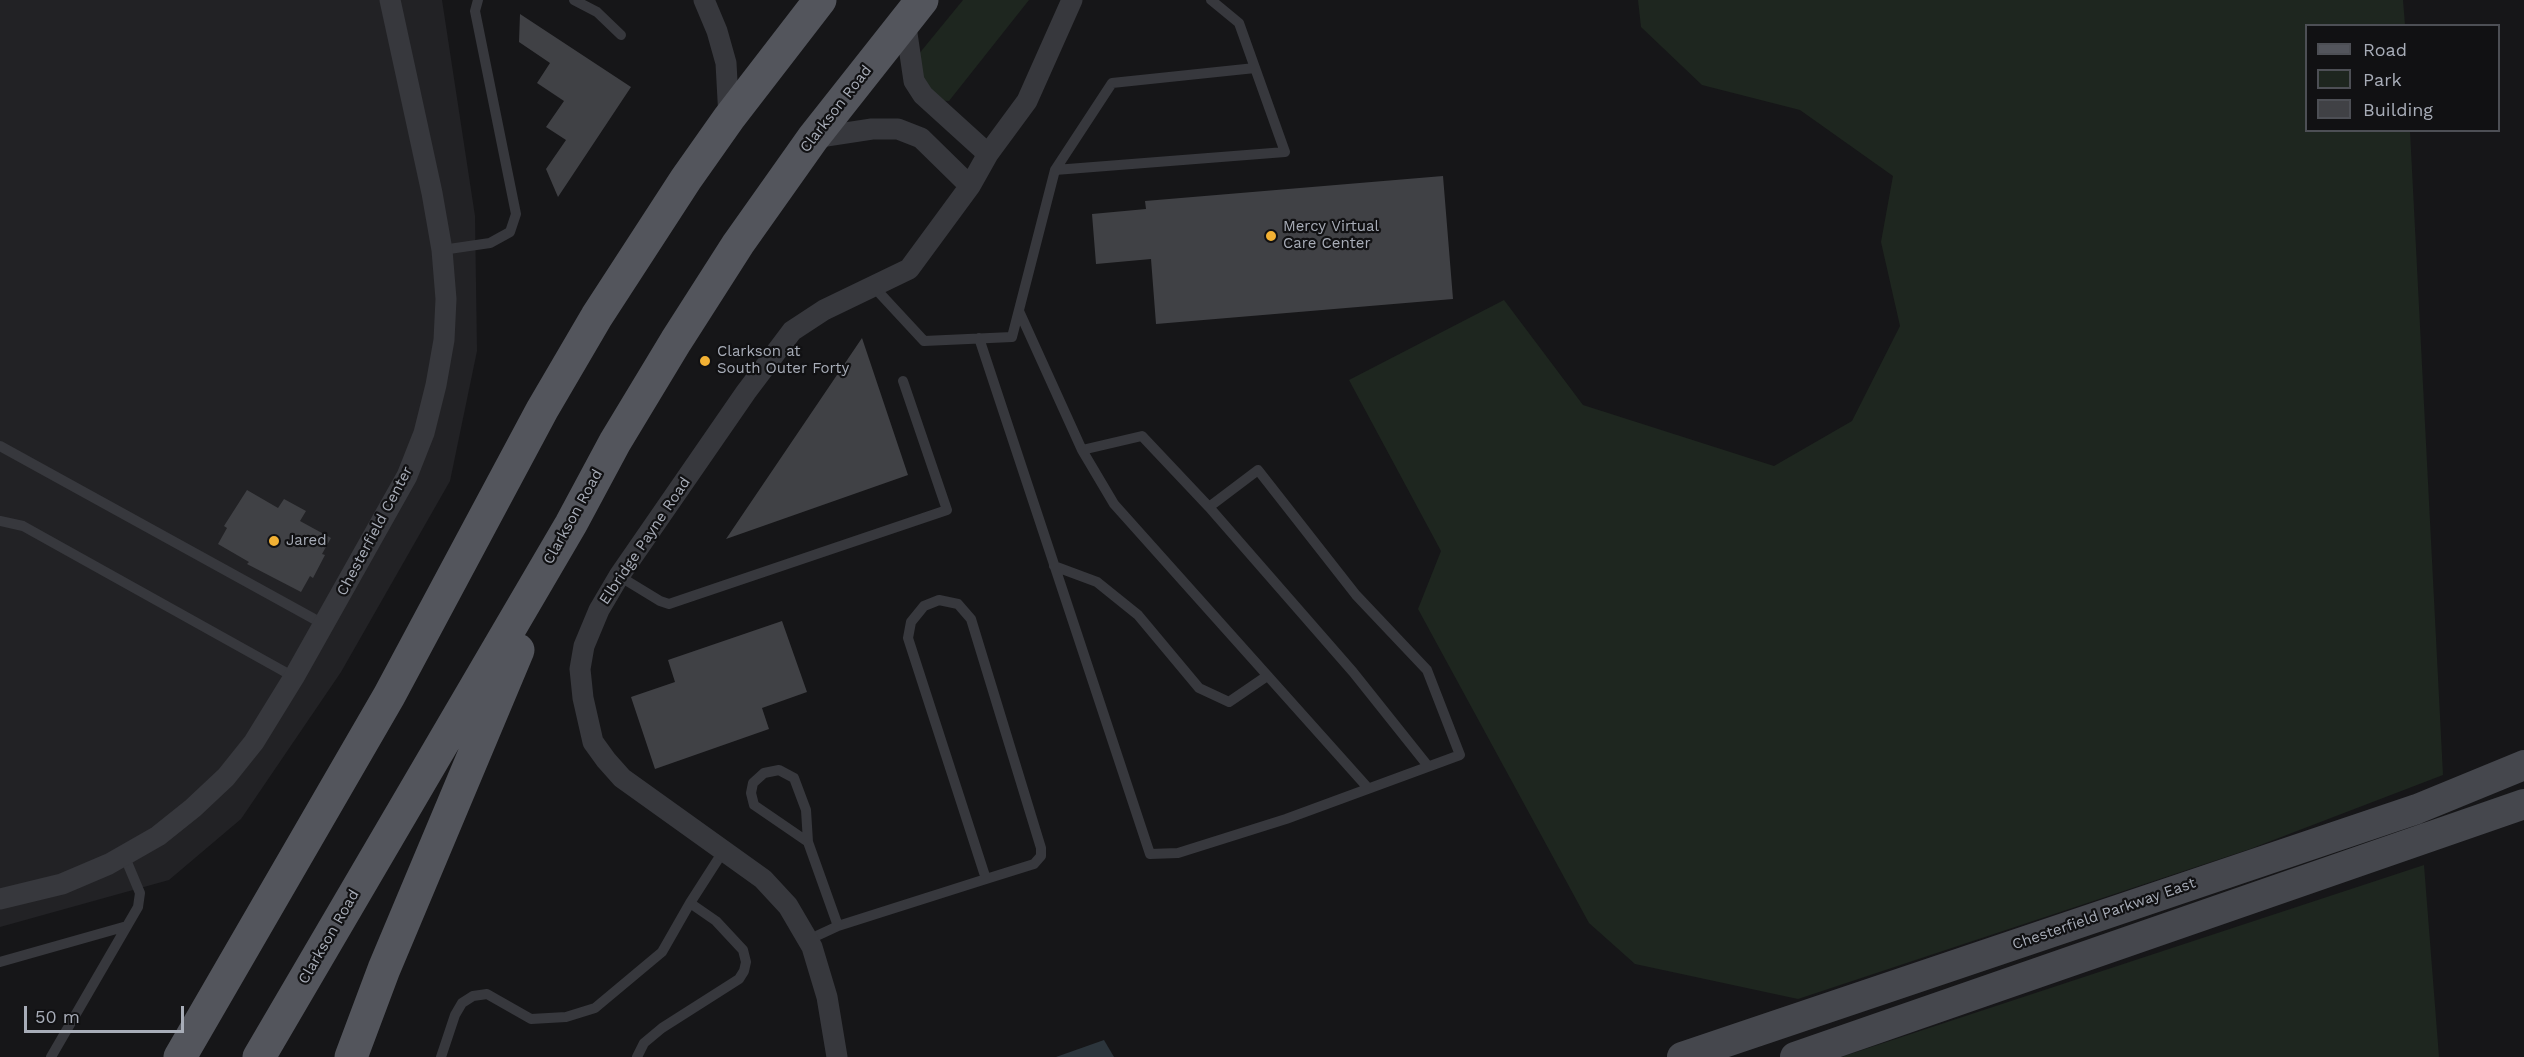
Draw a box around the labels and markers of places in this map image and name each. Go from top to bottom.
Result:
place label: Mercy Virtual Care Center [1283,218,1379,253]
marker: Mercy Virtual Care Center [1264,229,1278,243]
place label: Clarkson at South Outer Forty [717,343,849,378]
marker: Clarkson at South Outer Forty [698,354,712,368]
place label: Jared [286,532,327,550]
marker: Jared [267,534,281,548]

